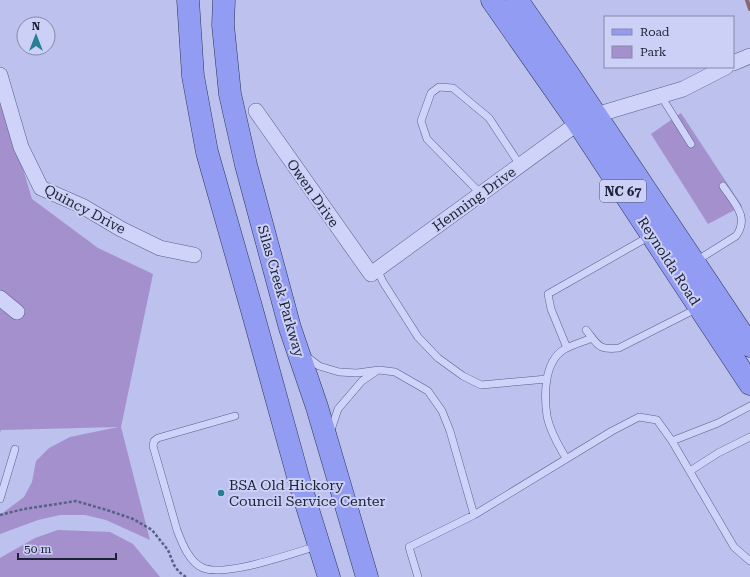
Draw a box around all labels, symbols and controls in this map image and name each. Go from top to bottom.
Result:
north arrow [16,16,56,56]
legend [604,16,734,68]
text: N [32,20,41,33]
text: Road [640,25,670,39]
text: Park [640,45,667,59]
street label: Owen Drive [284,156,342,230]
street label: Henning Drive [429,163,519,235]
road number: NC 67 [600,180,646,202]
street label: Quincy Drive [42,181,129,237]
street label: Reynolda Road [635,214,703,308]
street label: Silas Creek Parkway [255,223,308,359]
place label: BSA Old Hickory Council Service Center [229,477,385,509]
marker: BSA Old Hickory Council Service Center [216,488,226,498]
scale bar [18,535,116,561]
text: 50 m [24,542,51,556]

